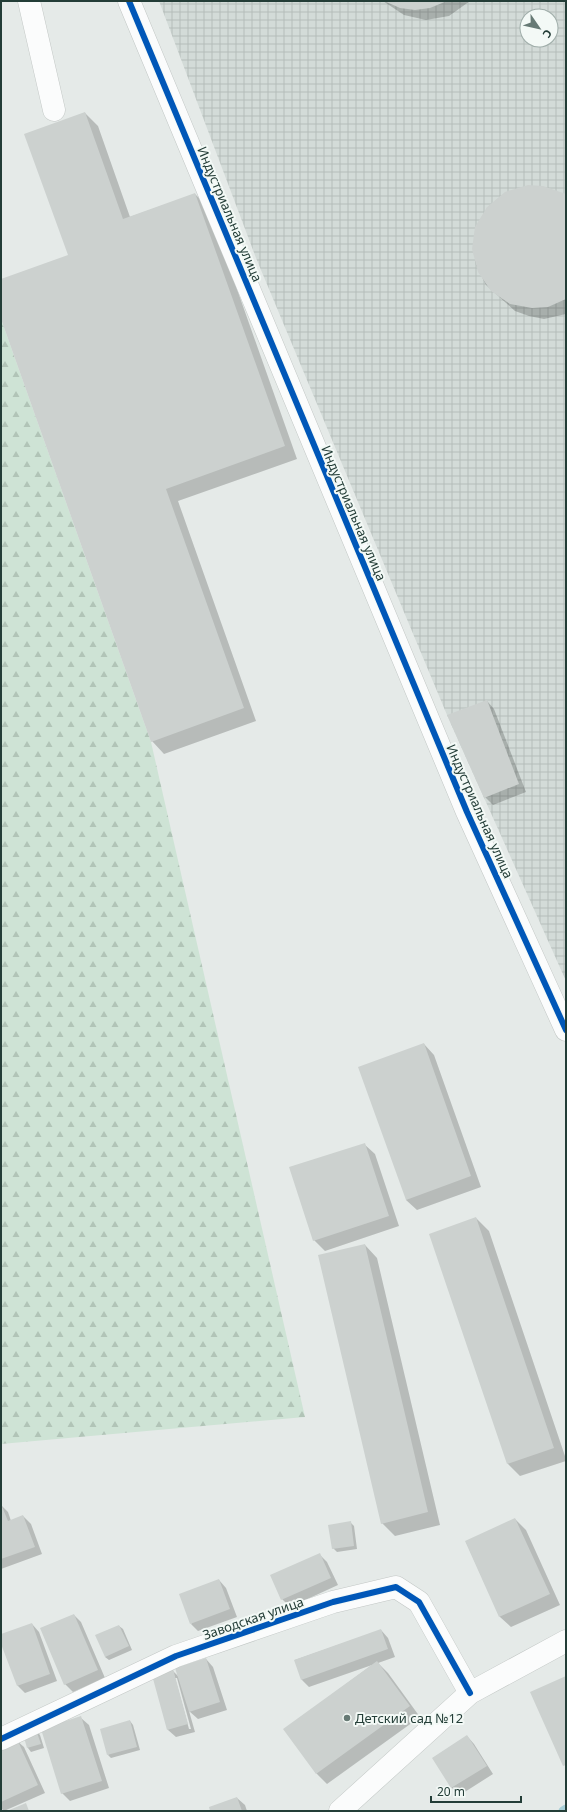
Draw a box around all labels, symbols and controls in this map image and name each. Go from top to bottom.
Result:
north arrow [519,8,559,48]
text: С [539,27,556,41]
street label: Индустриальная улица [193,144,267,284]
street label: Индустриальная улица [317,443,391,583]
street label: Индустриальная улица [442,741,518,881]
street label: Заводская улица [200,1592,306,1644]
place label: Детский сад №12 [355,1709,463,1727]
marker: Детский сад №12 [342,1713,352,1723]
scale bar [431,1778,521,1804]
text: 20 m [437,1783,465,1800]

